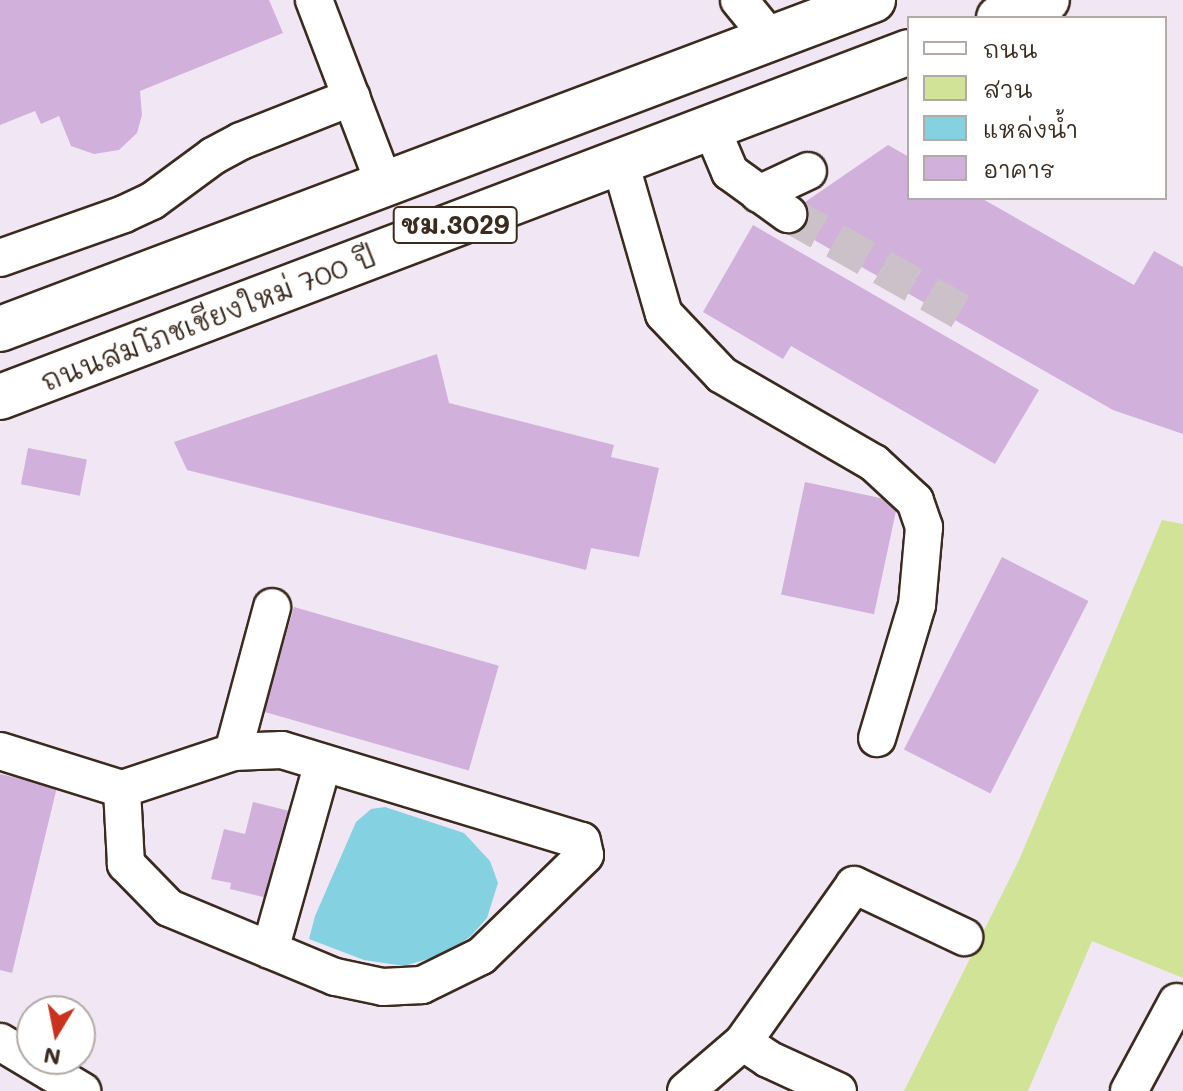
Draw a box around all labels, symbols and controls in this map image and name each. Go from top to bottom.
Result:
legend [907,16,1167,200]
text: ถนน [983,33,1037,64]
text: สวน [983,73,1033,104]
text: แหล่งน้ำ [983,113,1078,144]
text: อาคาร [983,153,1055,184]
road number: ชม.3029 [391,203,519,247]
street label: ถนนสมโภชเชียงใหม่ 700 ปี [36,238,380,398]
north arrow [16,995,96,1075]
text: N [41,1041,63,1073]

